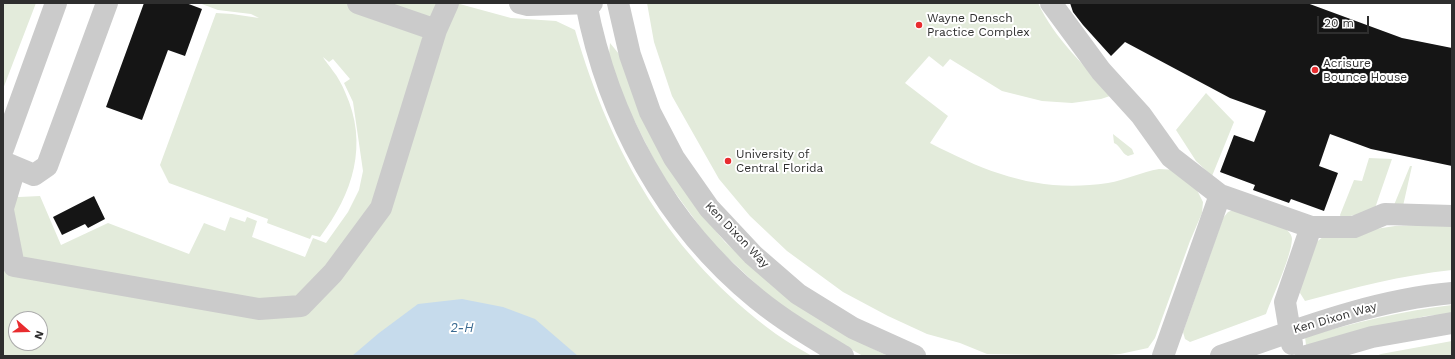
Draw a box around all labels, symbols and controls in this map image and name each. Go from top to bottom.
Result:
scale bar [1319,8,1371,34]
place label: Wayne Densch Practice Complex [927,11,1030,39]
text: 20 m [1324,16,1354,30]
marker: Wayne Densch Practice Complex [914,20,924,30]
place label: Acrisure Bounce House [1323,56,1407,84]
marker: Acrisure Bounce House [1310,65,1320,75]
place label: University of Central Florida [736,147,823,175]
marker: University of Central Florida [723,156,733,166]
street label: Ken Dixon Way [702,199,772,271]
street label: Ken Dixon Way [1292,299,1378,337]
north arrow [8,311,48,351]
water label: 2-H [450,320,474,336]
text: N [31,329,46,341]

